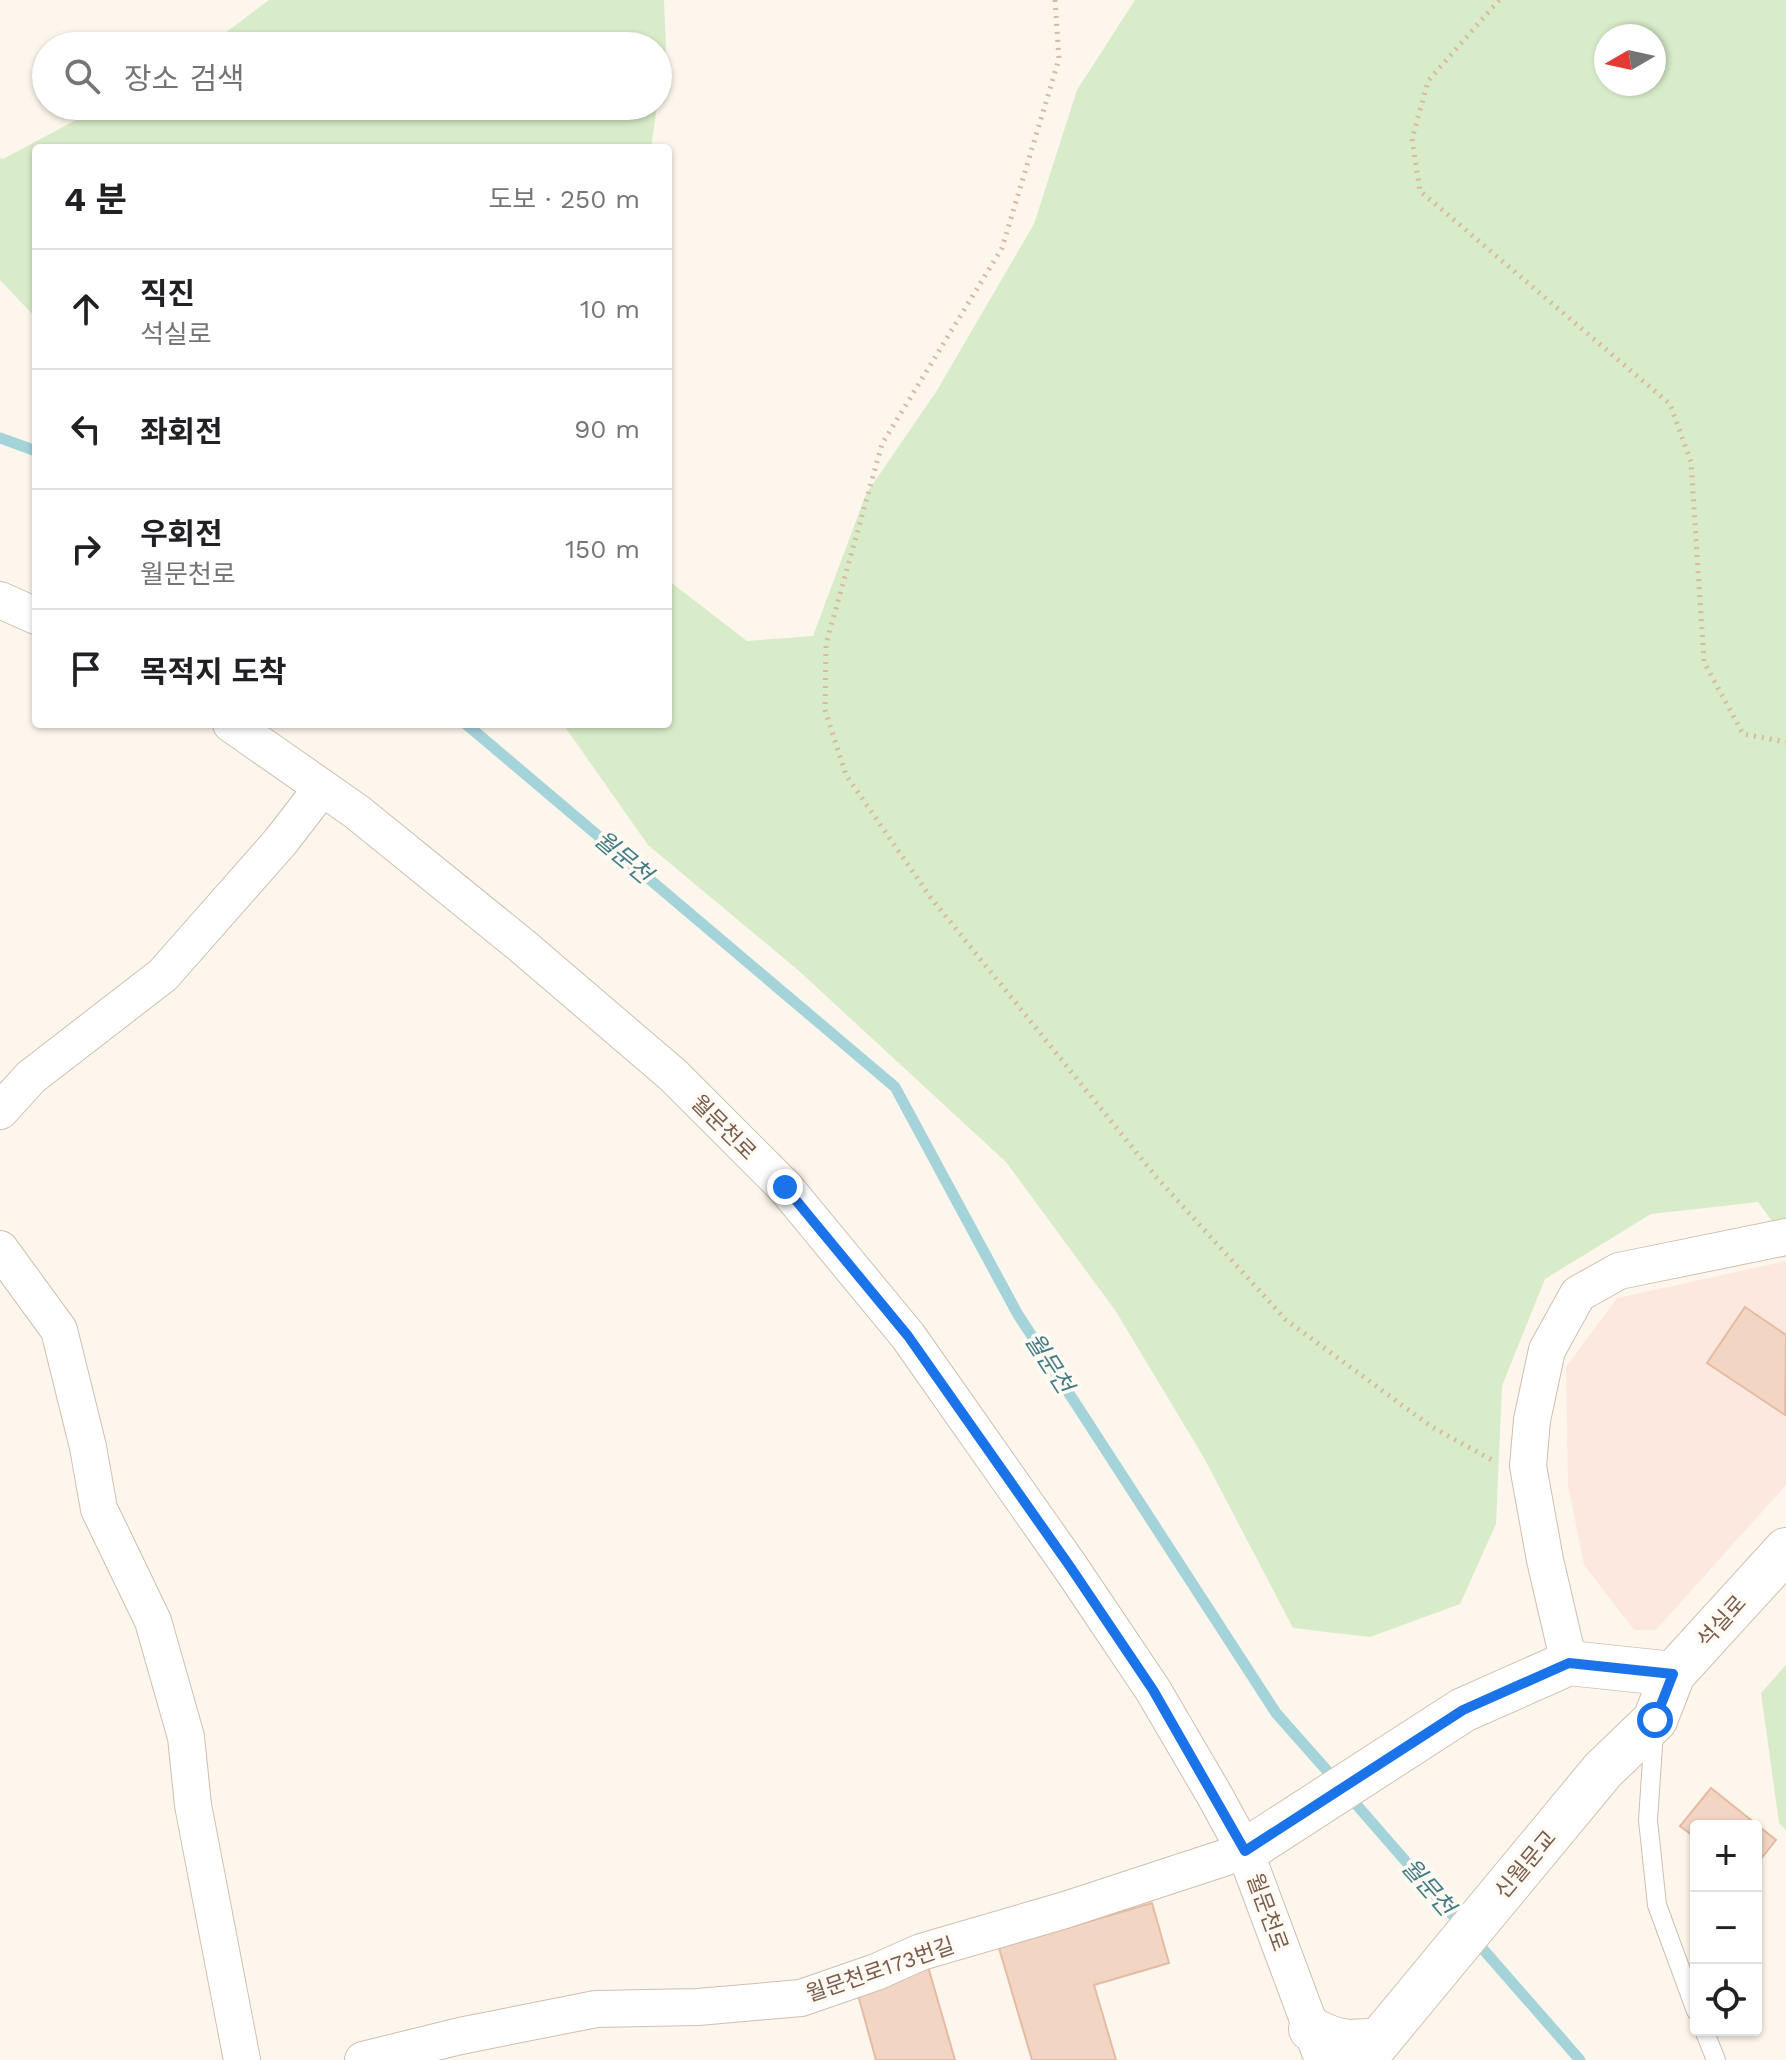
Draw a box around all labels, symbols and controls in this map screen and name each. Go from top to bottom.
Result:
north arrow [1594,24,1666,96]
search box [32,32,672,120]
icon: search [60,54,104,98]
text: 장소 검색 [124,61,245,96]
text: 4 분 [64,179,127,219]
text: 도보 · 250 m [488,184,640,214]
text: 직진 [140,276,195,311]
icon: ahead [64,287,108,331]
text: 10 m [580,294,640,324]
text: 석실로 [140,319,212,349]
icon: left [64,407,108,451]
text: 좌회전 [140,414,223,449]
text: 90 m [574,414,640,444]
text: 우회전 [140,516,223,551]
icon: right [64,527,108,571]
text: 150 m [565,534,640,564]
text: 월문천로 [140,559,236,589]
icon: arrive [64,647,108,691]
text: 목적지 도착 [140,654,287,689]
water label: 월문천 [589,825,660,891]
street label: 월문천로 [686,1090,761,1165]
route end [767,1169,803,1205]
water label: 월문천 [1019,1328,1080,1401]
street label: 석실로 [1692,1590,1751,1652]
route start [1637,1702,1673,1738]
map controls [1690,1820,1762,2036]
button: + [1690,1820,1762,1892]
street label: 신월문교 [1490,1825,1561,1903]
water label: 월문천 [1396,1853,1462,1923]
street label: 월문천로 [1242,1870,1293,1954]
button: − [1690,1892,1762,1964]
street label: 월문천로173번길 [803,1932,958,2007]
button: locate [1690,1964,1762,2036]

